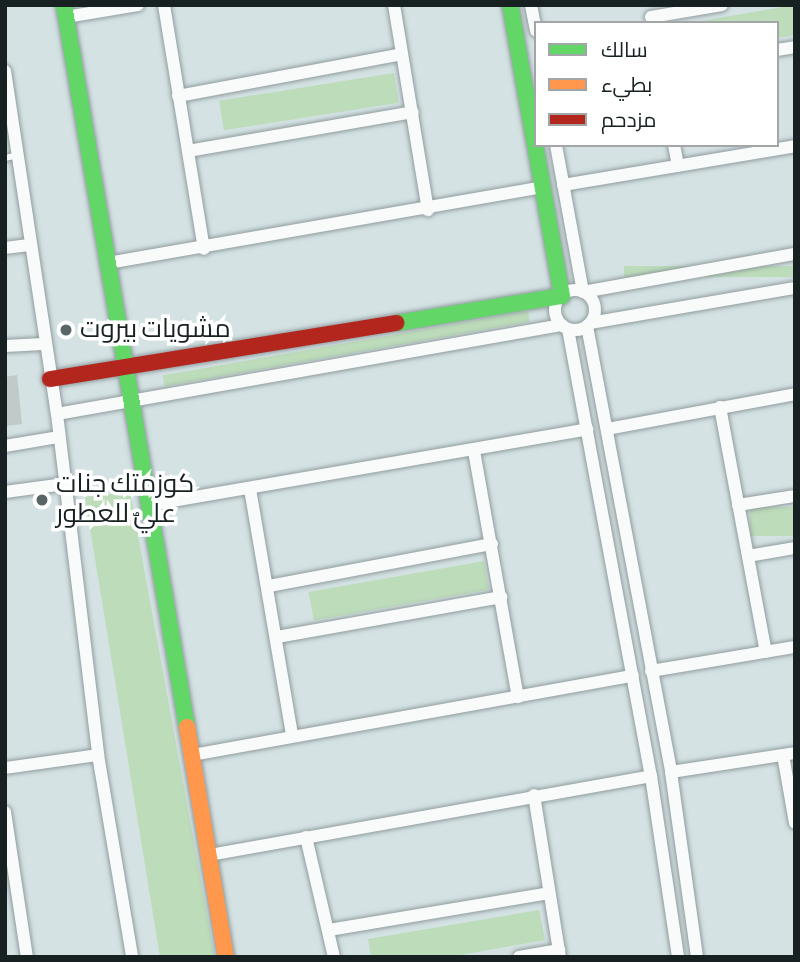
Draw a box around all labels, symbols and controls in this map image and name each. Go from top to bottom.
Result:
legend [534,21,779,147]
text: سالك [601,40,648,61]
text: بطيء [601,75,652,96]
text: مزدحم [601,110,656,131]
place label: مشويات بيروت [80,314,231,346]
marker: مشويات بيروت [58,322,74,338]
place label: كوزمتك جنات عليٌ للعطور [56,469,194,530]
marker: كوزمتك جنات عليٌ للعطور [34,492,50,508]

